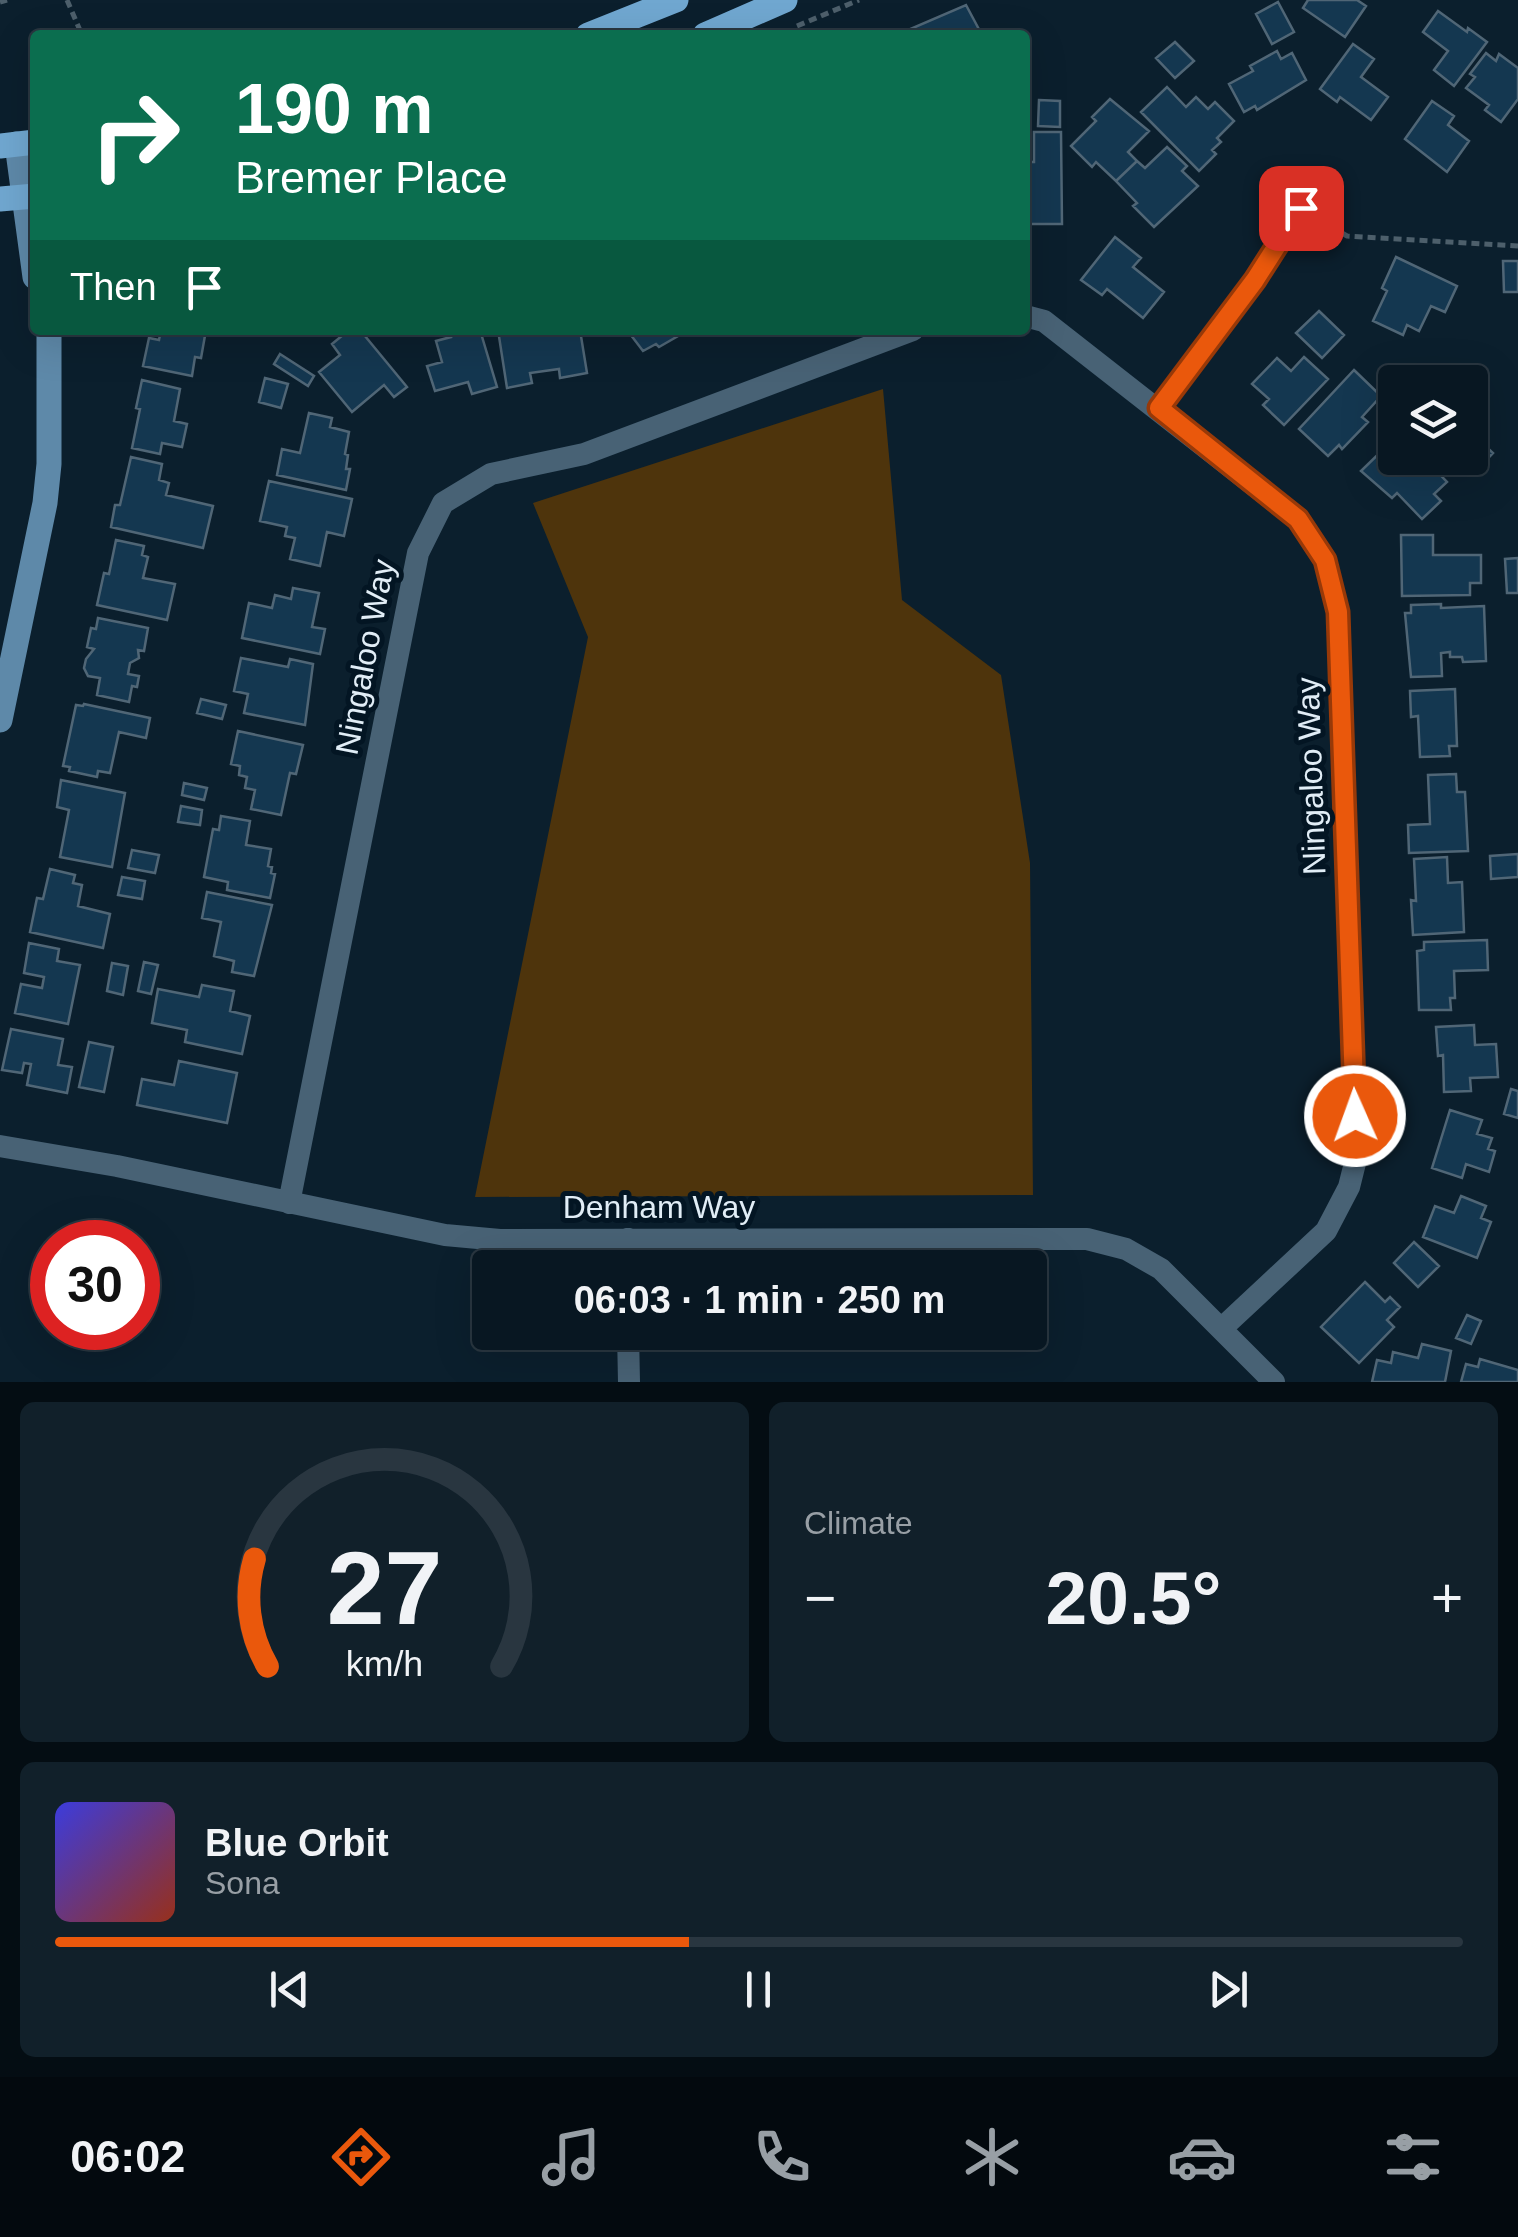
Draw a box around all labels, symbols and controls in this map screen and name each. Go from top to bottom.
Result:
icon: right [70,70,200,200]
text: 190 m [235,70,433,148]
text: Bremer Place [235,152,508,203]
pin [1259,166,1344,251]
icon: arrive [1274,181,1329,236]
icon: arrive [177,260,232,315]
text: Then [70,266,157,308]
map controls [1378,365,1488,475]
button: layers [1378,365,1488,475]
street label: Ningaloo Way [328,556,402,758]
street label: Ningaloo Way [1290,676,1332,876]
position arrow [1303,1064,1407,1168]
street label: Denham Way [563,1189,755,1225]
speed limit sign: 30 [30,1220,160,1350]
text: 06:03 · 1 min · 250 m [574,1279,945,1321]
text: Climate [804,1505,912,1541]
text: 27 [327,1530,442,1646]
text: 20.5° [1046,1556,1221,1640]
text: − [804,1567,836,1629]
text: + [1431,1567,1463,1629]
text: km/h [346,1644,423,1684]
text: Blue Orbit [205,1822,389,1864]
text: Sona [205,1865,280,1901]
icon: previous [262,1962,317,2017]
icon: pause [731,1962,786,2017]
icon: next [1201,1962,1256,2017]
icon: directions [326,2122,396,2192]
icon: music [536,2122,606,2192]
icon: phone [747,2122,817,2192]
icon: climate [957,2122,1027,2192]
icon: car [1167,2122,1237,2192]
icon: filters [1378,2122,1448,2192]
text: 06:02 [70,2131,185,2182]

